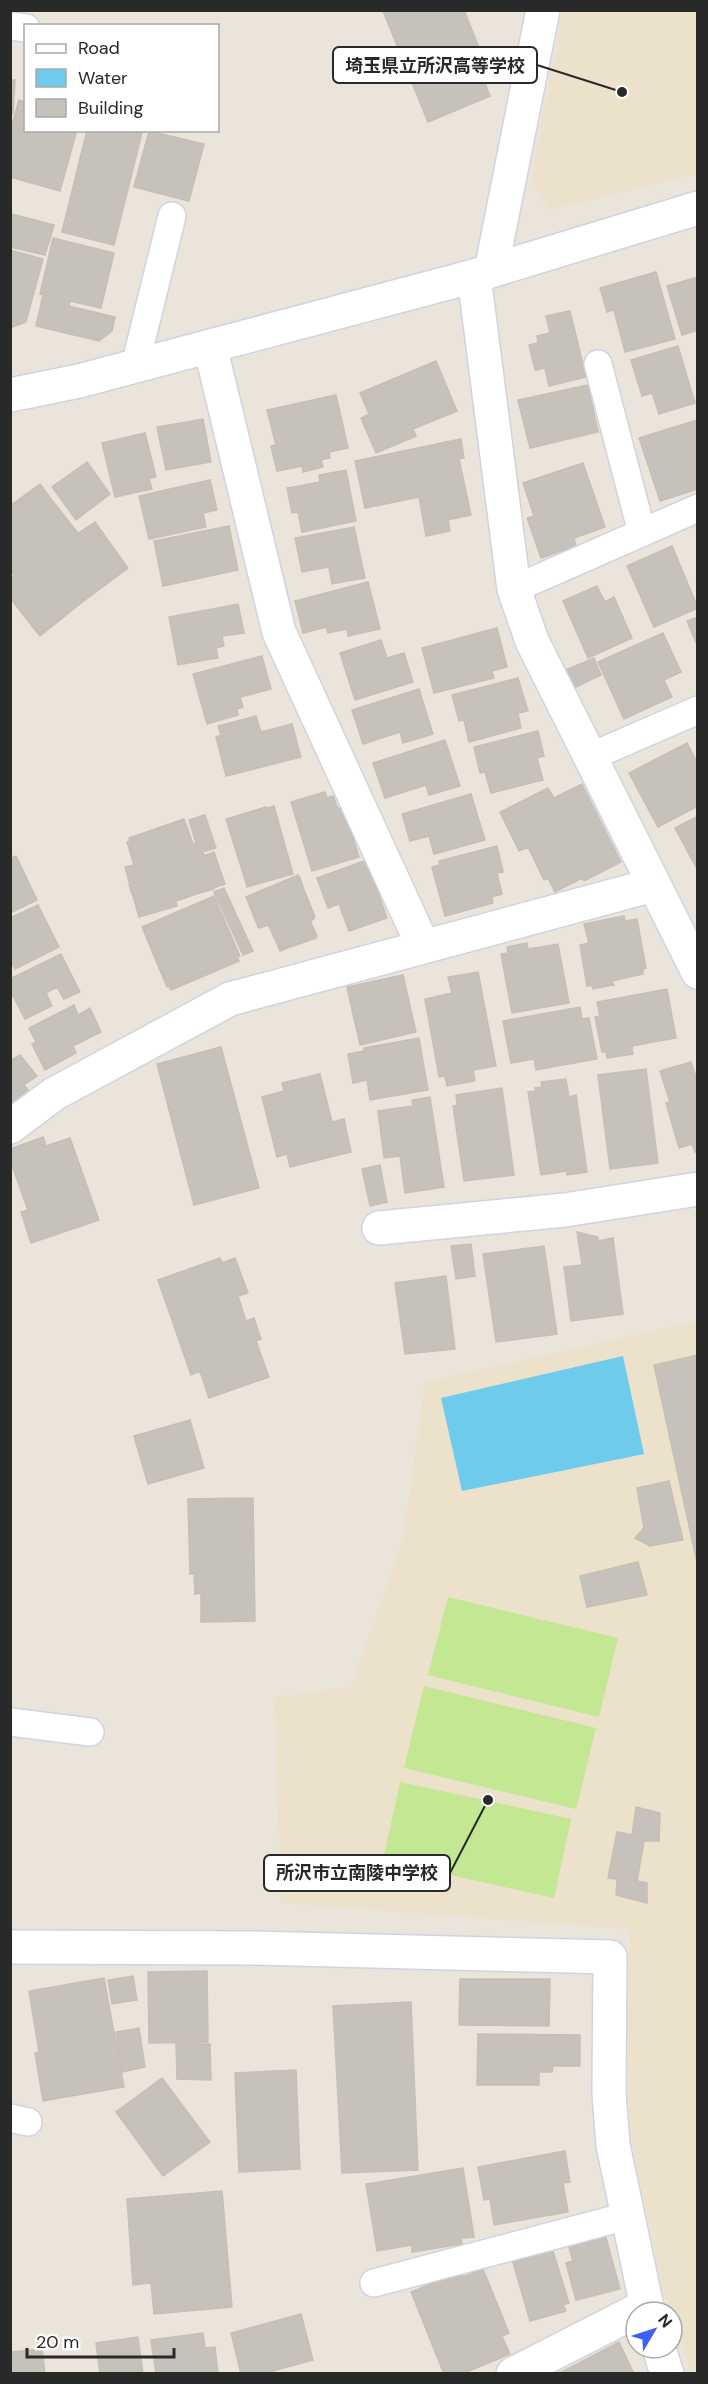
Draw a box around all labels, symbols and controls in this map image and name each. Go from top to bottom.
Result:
legend [24,24,219,132]
text: Road [78,36,120,60]
callout: 埼玉県立所沢高等学校 [333,47,537,83]
text: 埼玉県立所沢高等学校 [345,54,525,78]
text: Water [78,66,128,90]
text: Building [78,96,143,120]
callout: 所沢市立南陵中学校 [264,1855,450,1891]
text: 所沢市立南陵中学校 [276,1861,438,1885]
north arrow [624,2300,684,2360]
text: N [653,2310,677,2332]
scale bar [27,2321,174,2359]
text: 20 m [36,2330,79,2354]

